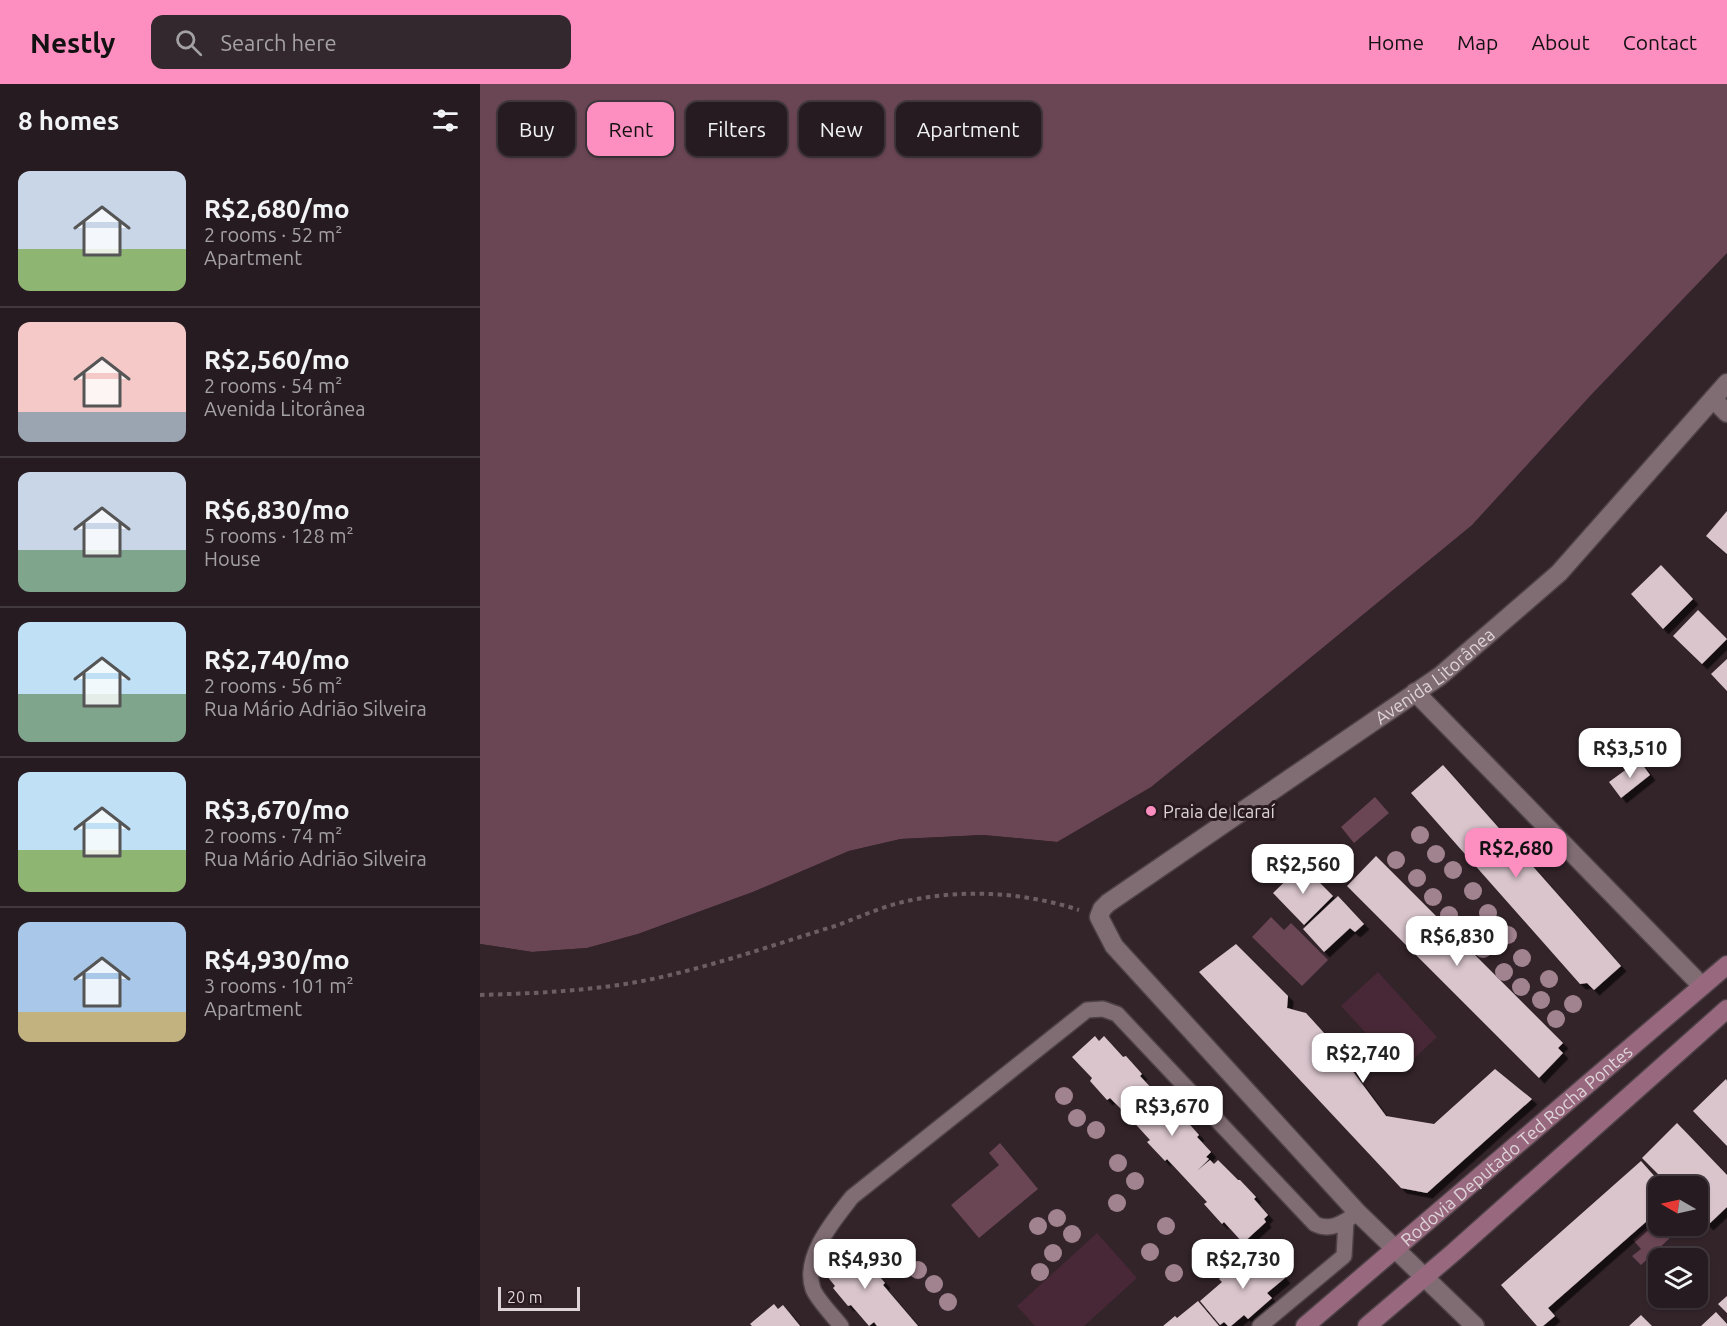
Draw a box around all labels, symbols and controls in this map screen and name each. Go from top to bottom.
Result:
search box [151,15,571,69]
icon: search [172,26,205,59]
text: Nestly [30,27,115,58]
text: Search here [220,30,337,55]
text: Home [1367,30,1424,54]
text: Map [1457,30,1498,54]
text: About [1531,30,1590,54]
text: Contact [1623,30,1697,54]
chip: Buy [498,102,575,156]
chip: Rent [587,102,674,156]
chip: Filters [686,102,787,156]
chip: New [799,102,884,156]
chip: Apartment [896,102,1041,156]
icon: filters [429,104,462,137]
text: 8 homes [18,106,119,135]
text: R$2,680/mo [204,194,350,223]
icon: home [66,195,138,267]
text: 2 rooms · 52 m² [204,223,342,246]
text: Apartment [204,246,302,269]
text: R$2,560/mo [204,345,350,374]
icon: home [66,346,138,418]
text: 2 rooms · 54 m² [204,374,342,397]
text: Avenida Litorânea [204,397,365,420]
text: R$6,830/mo [204,495,350,524]
icon: home [66,496,138,568]
text: 5 rooms · 128 m² [204,524,354,547]
text: House [204,547,261,570]
street label: Avenida Litorânea [1371,624,1498,728]
text: R$2,740/mo [204,645,350,674]
icon: home [66,646,138,718]
text: 2 rooms · 56 m² [204,674,342,697]
text: Rua Mário Adrião Silveira [204,697,427,720]
pin: R$3,510 [1575,728,1685,779]
text: R$3,510 [1593,736,1667,759]
text: R$3,670/mo [204,795,350,824]
icon: home [66,796,138,868]
place label: Praia de Icaraí [1163,801,1275,821]
marker: Praia de Icaraí [1144,804,1158,818]
text: 2 rooms · 74 m² [204,824,342,847]
pin: R$2,680 [1461,828,1571,879]
text: R$2,680 [1479,836,1553,859]
pin: R$2,560 [1248,844,1358,895]
text: Rua Mário Adrião Silveira [204,847,427,870]
text: R$2,560 [1266,852,1340,875]
pin: R$6,830 [1402,916,1512,967]
text: R$6,830 [1420,924,1494,947]
text: R$4,930/mo [204,945,350,974]
icon: home [66,946,138,1018]
text: 3 rooms · 101 m² [204,974,354,997]
text: Apartment [204,997,302,1020]
pin: R$2,740 [1308,1033,1418,1084]
text: R$2,740 [1326,1041,1400,1064]
street label: Rodovia Deputado Ted Rocha Pontes [1397,1041,1636,1250]
pin: R$3,670 [1117,1086,1227,1137]
text: R$3,670 [1135,1094,1209,1117]
north arrow [1648,1176,1708,1236]
map controls [1648,1176,1708,1308]
pin: R$4,930 [810,1239,920,1290]
pin: R$2,730 [1188,1239,1298,1290]
text: R$4,930 [828,1247,902,1270]
text: R$2,730 [1206,1247,1280,1270]
button: layers [1648,1248,1708,1308]
scale bar [498,1284,580,1312]
text: 20 m [507,1288,543,1306]

